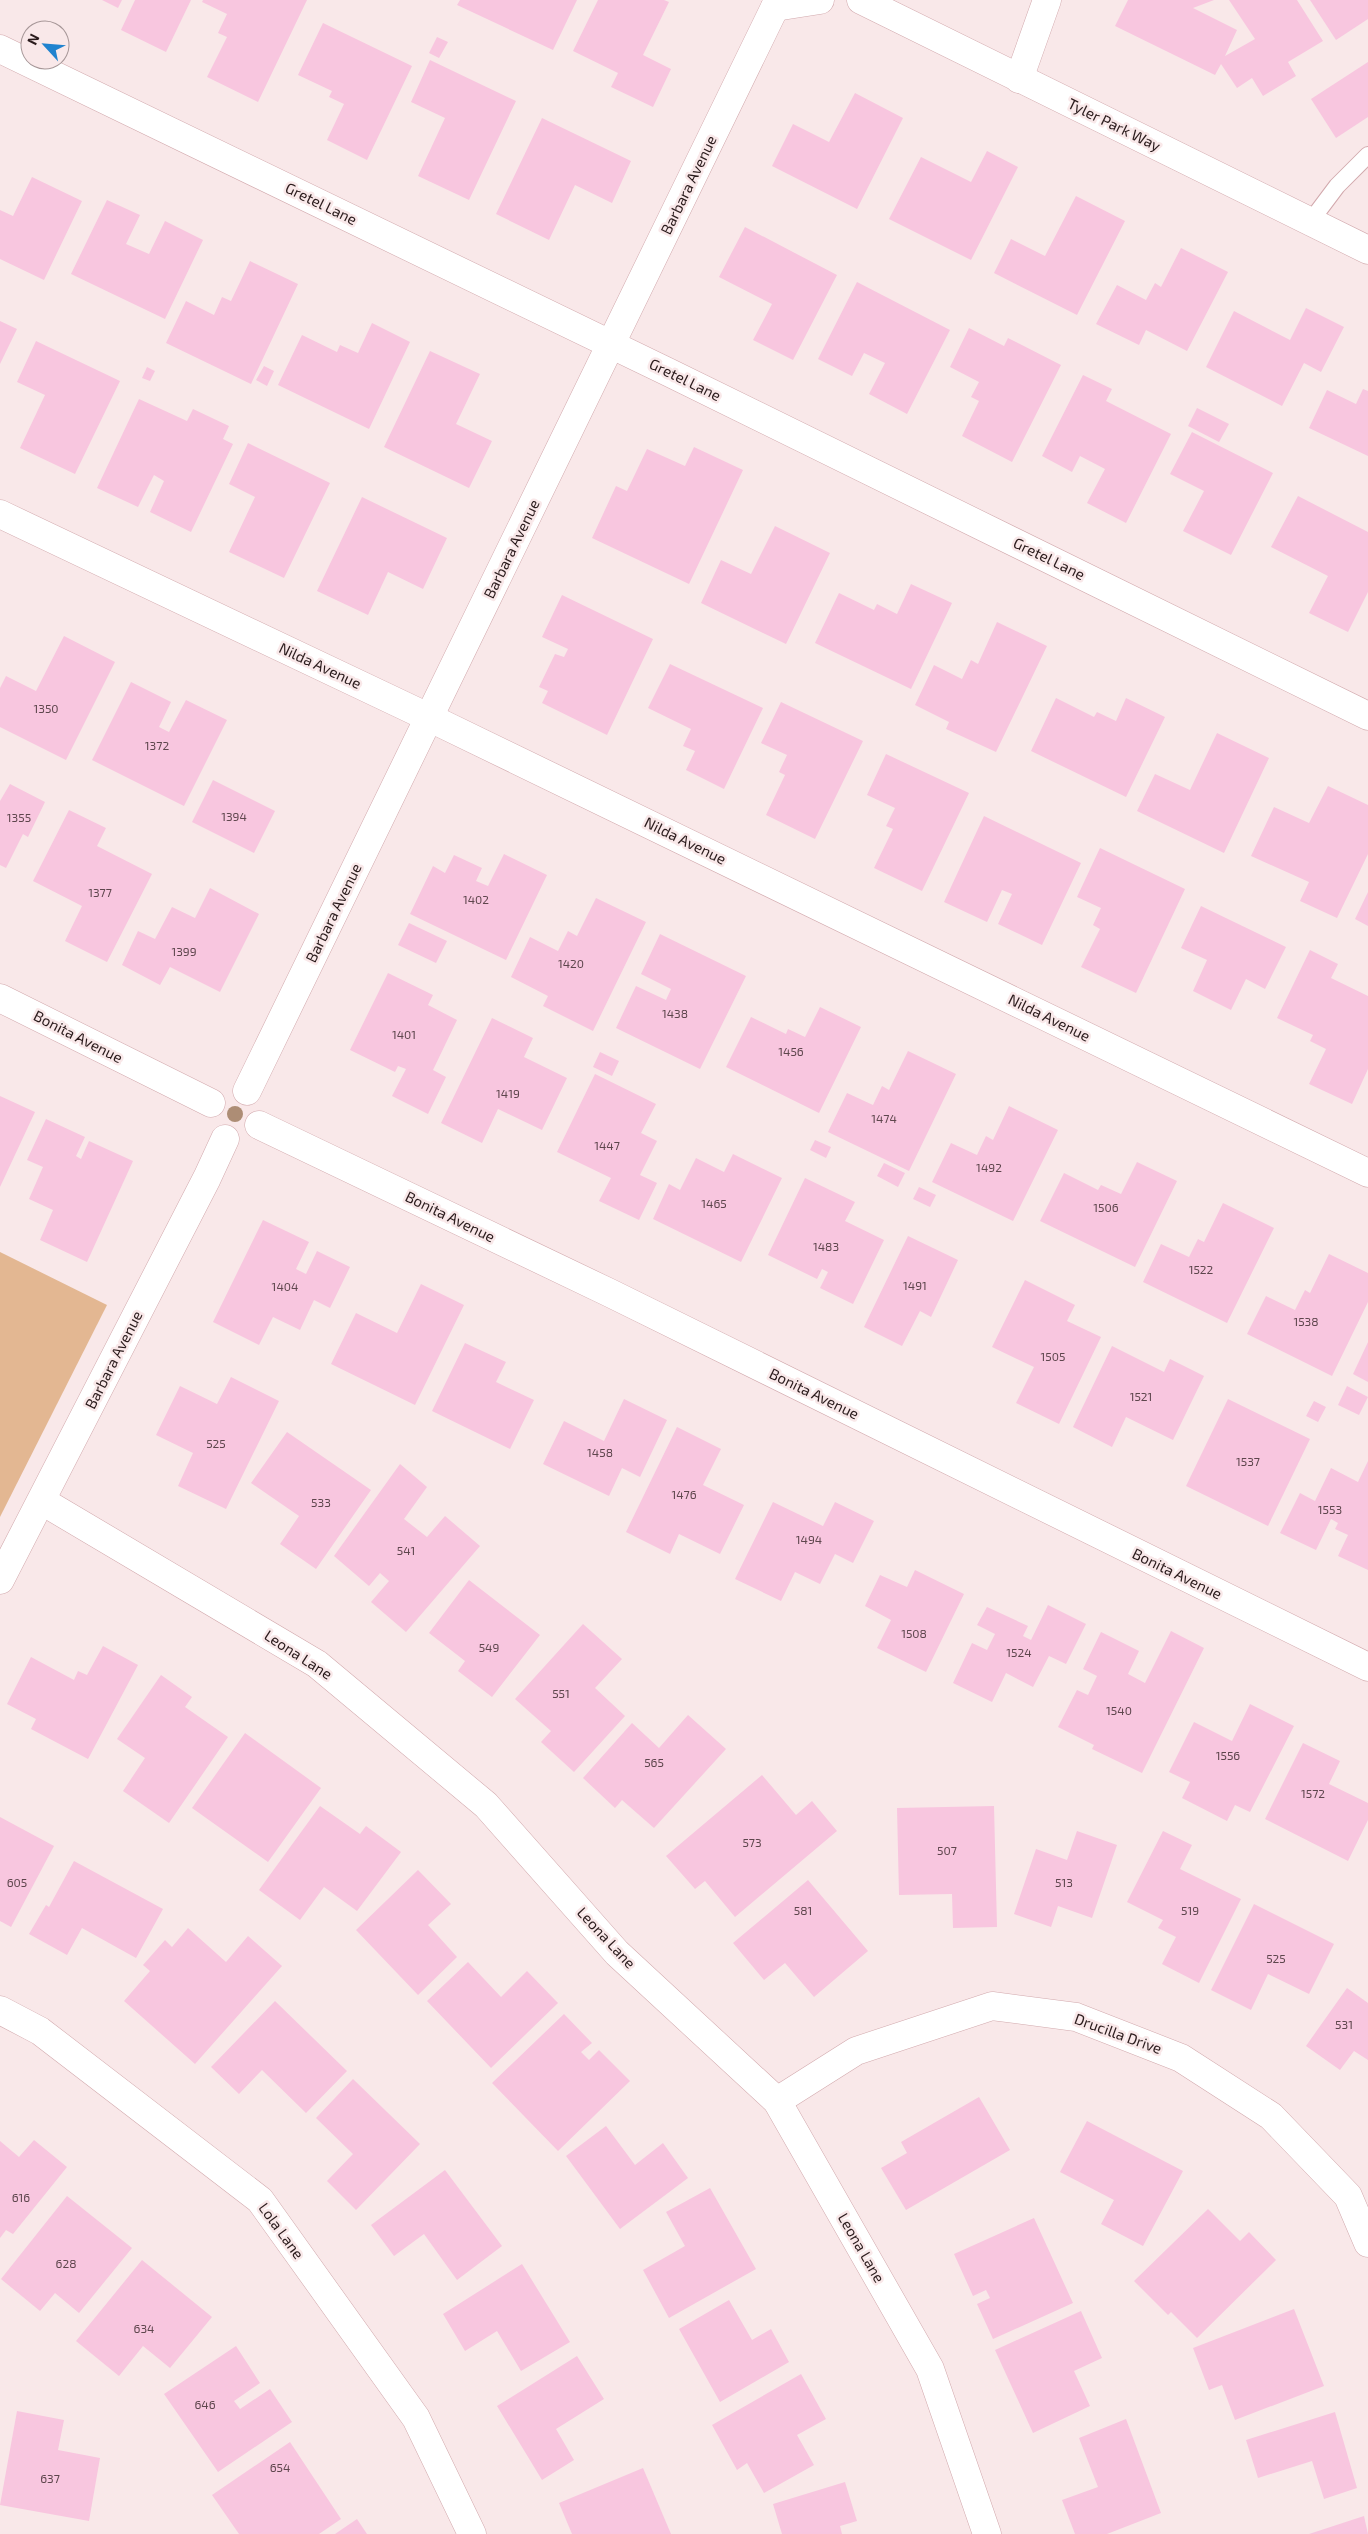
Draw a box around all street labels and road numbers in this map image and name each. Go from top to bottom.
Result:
street label: Tyler Park Way [1065,94,1164,154]
street label: Barbara Avenue [656,132,720,237]
street label: Gretel Lane [283,178,360,228]
street label: Gretel Lane [647,354,724,404]
street label: Barbara Avenue [479,496,543,601]
street label: Gretel Lane [1011,533,1088,583]
street label: Nilda Avenue [276,638,364,692]
street label: Nilda Avenue [642,813,729,868]
street label: Barbara Avenue [301,860,365,965]
street label: Nilda Avenue [1006,990,1093,1045]
street label: Bonita Avenue [31,1006,126,1066]
street label: Bonita Avenue [403,1187,498,1246]
street label: Barbara Avenue [81,1307,146,1412]
street label: Bonita Avenue [767,1364,862,1423]
street label: Bonita Avenue [1130,1544,1225,1603]
street label: Leona Lane [261,1626,336,1683]
street label: Leona Lane [574,1903,640,1972]
street label: Drucilla Drive [1072,2009,1164,2057]
street label: Lola Lane [255,2199,308,2262]
street label: Leona Lane [835,2210,889,2285]

